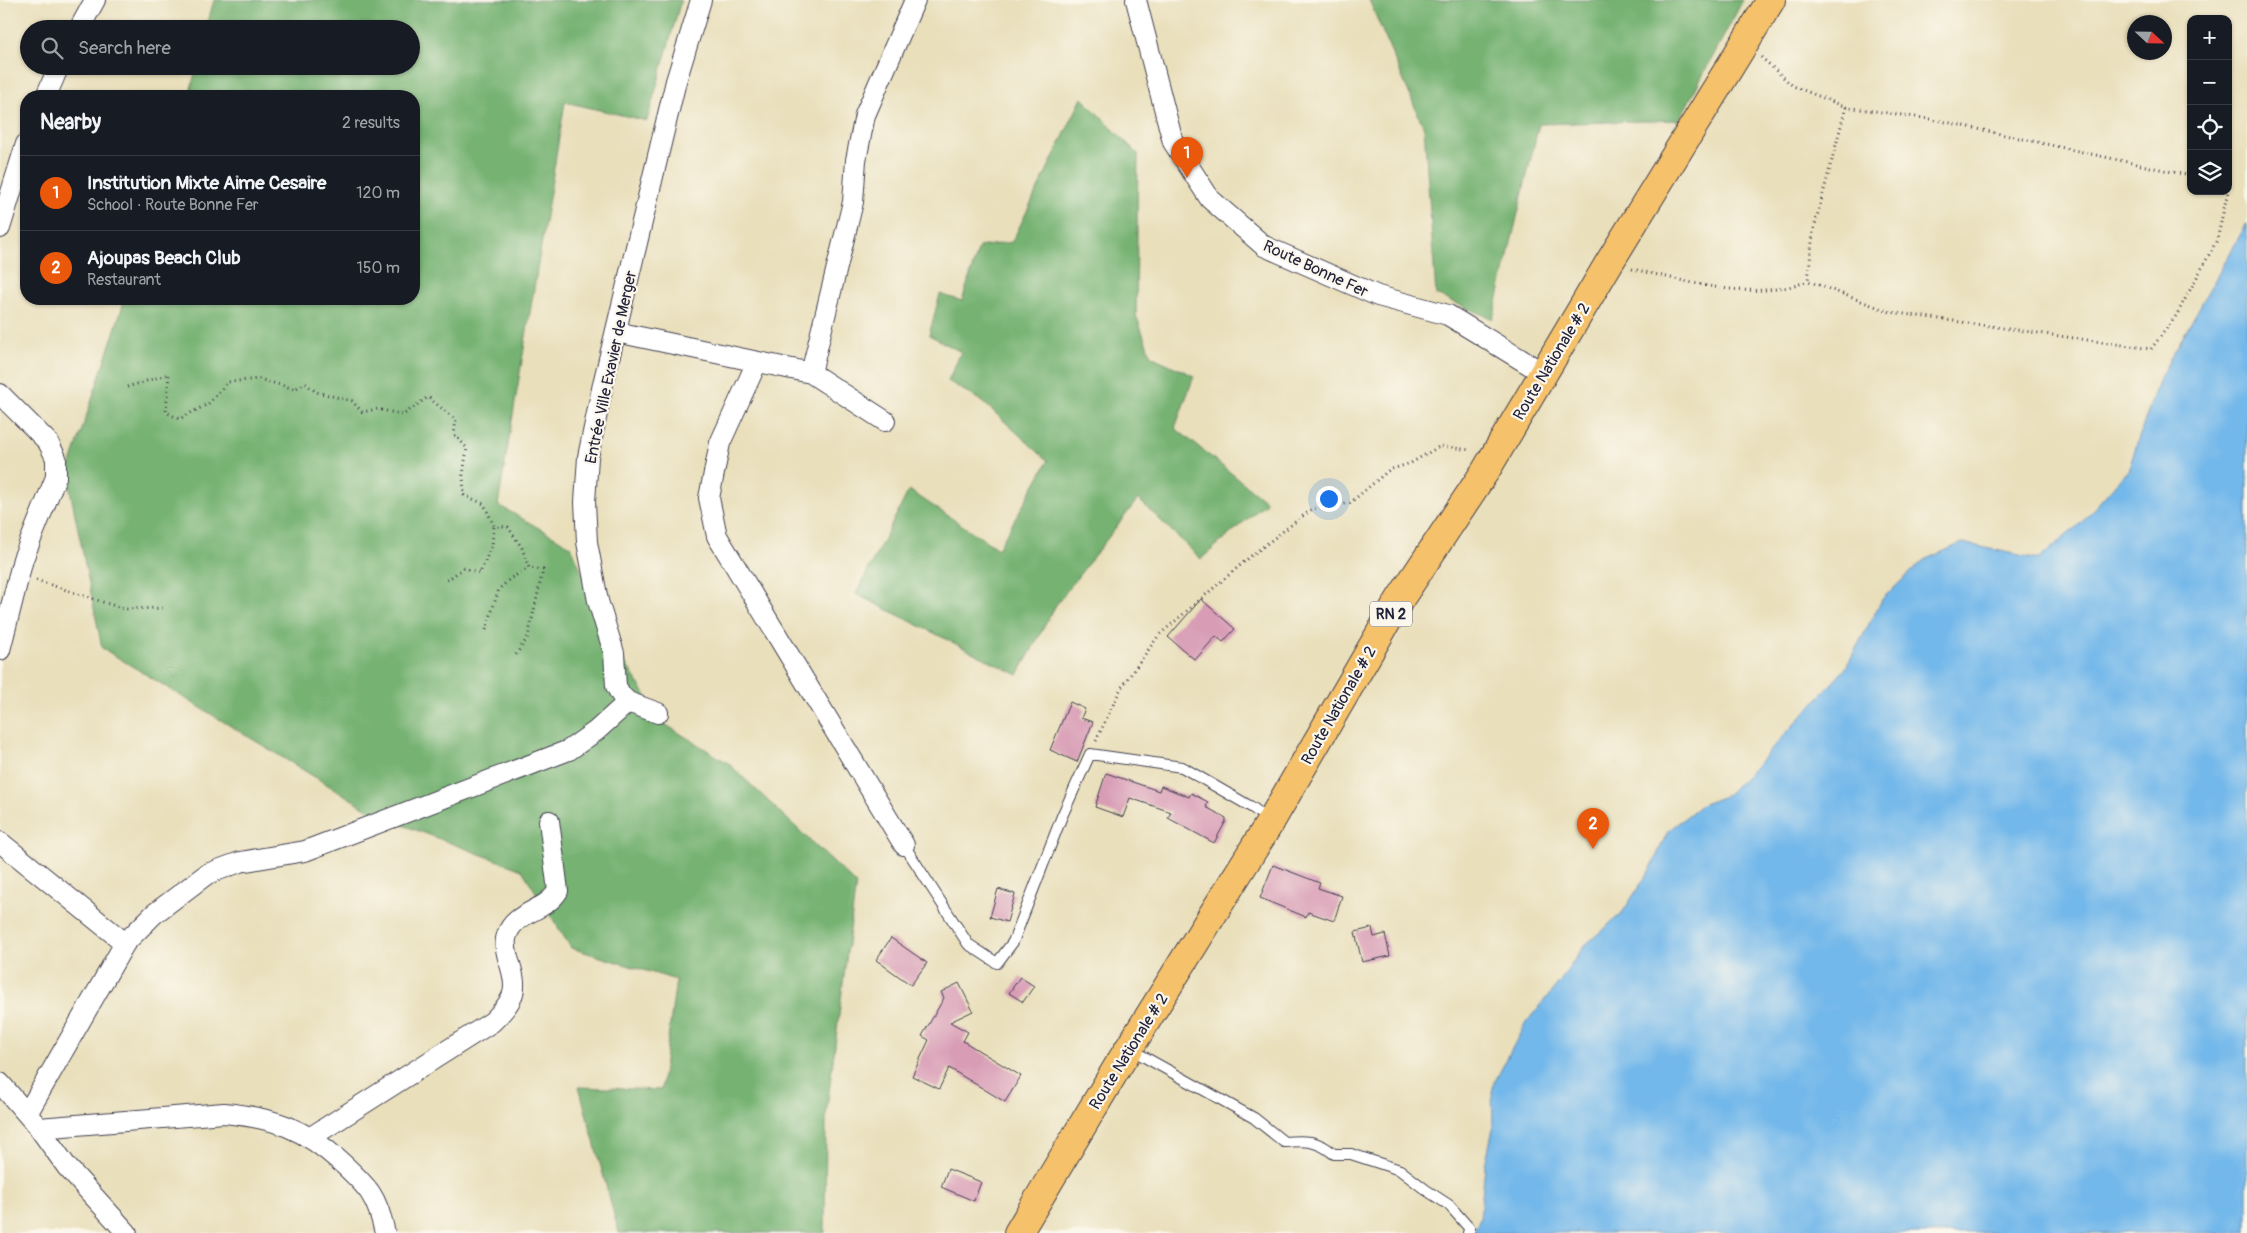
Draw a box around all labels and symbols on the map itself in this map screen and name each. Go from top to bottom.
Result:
north arrow [2127,15,2172,60]
pin: 1 [1171,137,1203,178]
street label: Route Bonne Fer [1260,236,1371,302]
street label: Entrée Ville Exavier de Merger [581,269,641,466]
street label: Route Nationale # 2 [1509,299,1595,424]
your location [1316,486,1342,512]
road number: RN 2 [1370,602,1412,626]
street label: Route Nationale # 2 [1297,643,1381,768]
pin: 2 [1577,808,1609,849]
street label: Route Nationale # 2 [1085,990,1173,1113]

